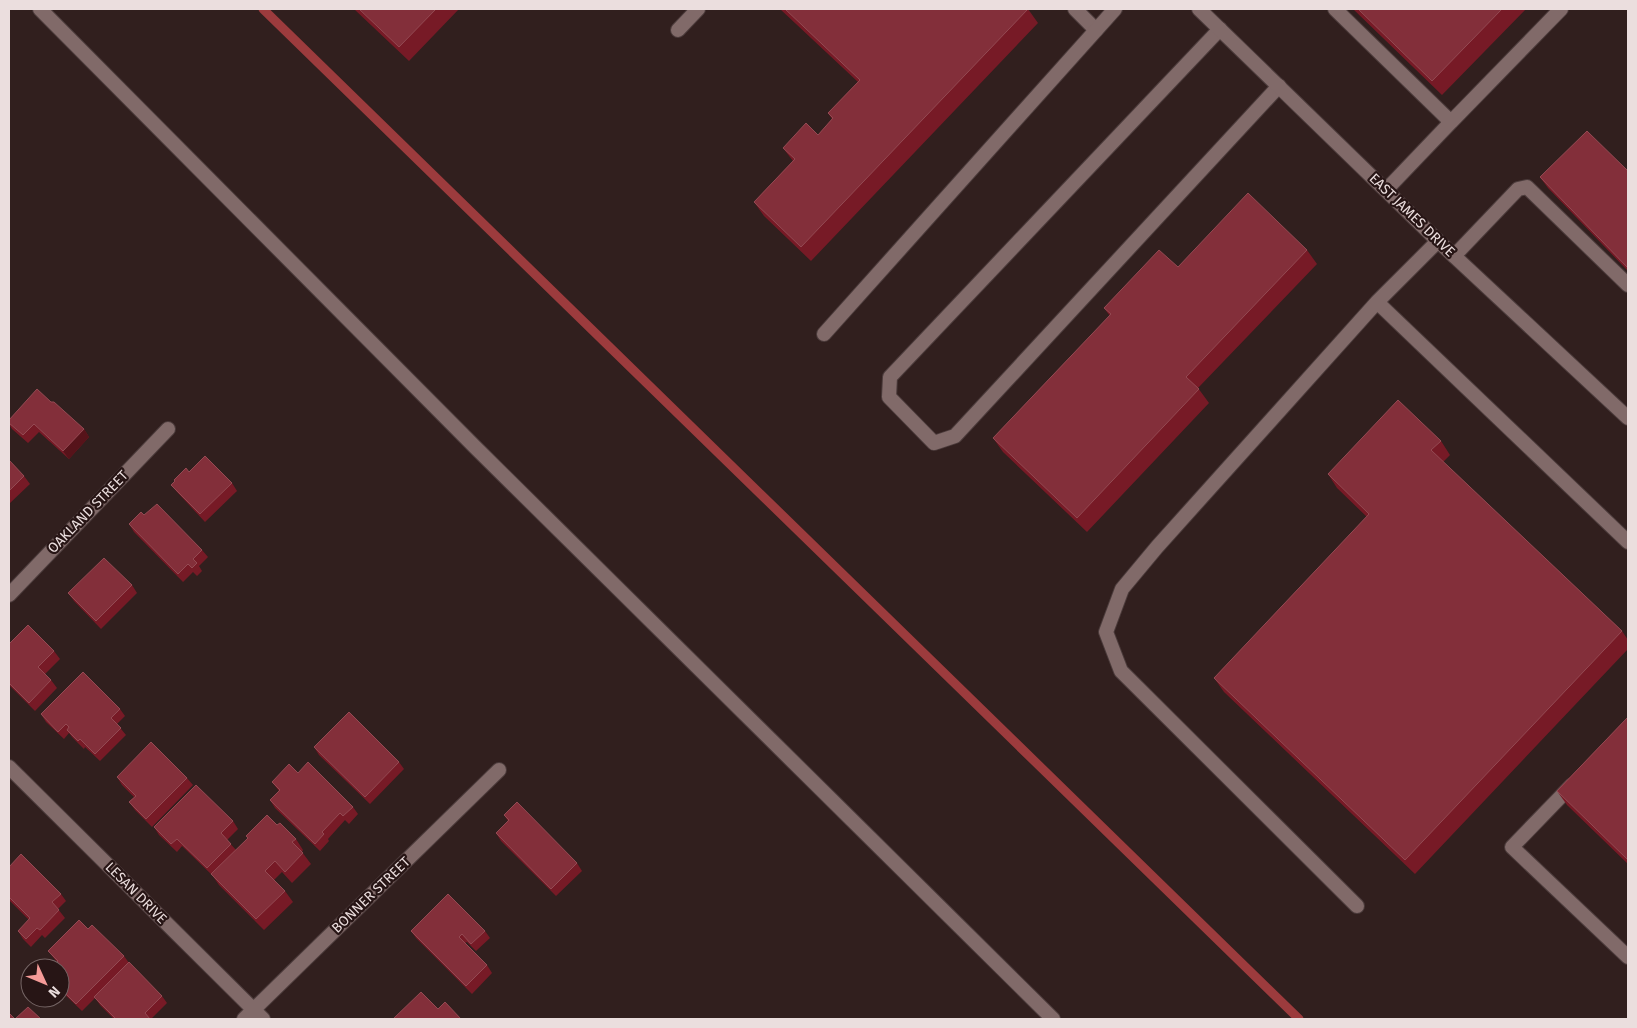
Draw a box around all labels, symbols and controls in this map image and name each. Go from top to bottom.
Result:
street label: EAST JAMES DRIVE [1366,170,1458,260]
street label: OAKLAND STREET [44,467,132,557]
street label: BONNER STREET [328,853,414,937]
street label: LESAN DRIVE [102,859,170,927]
north arrow [20,958,70,1008]
text: N [45,982,63,1001]

